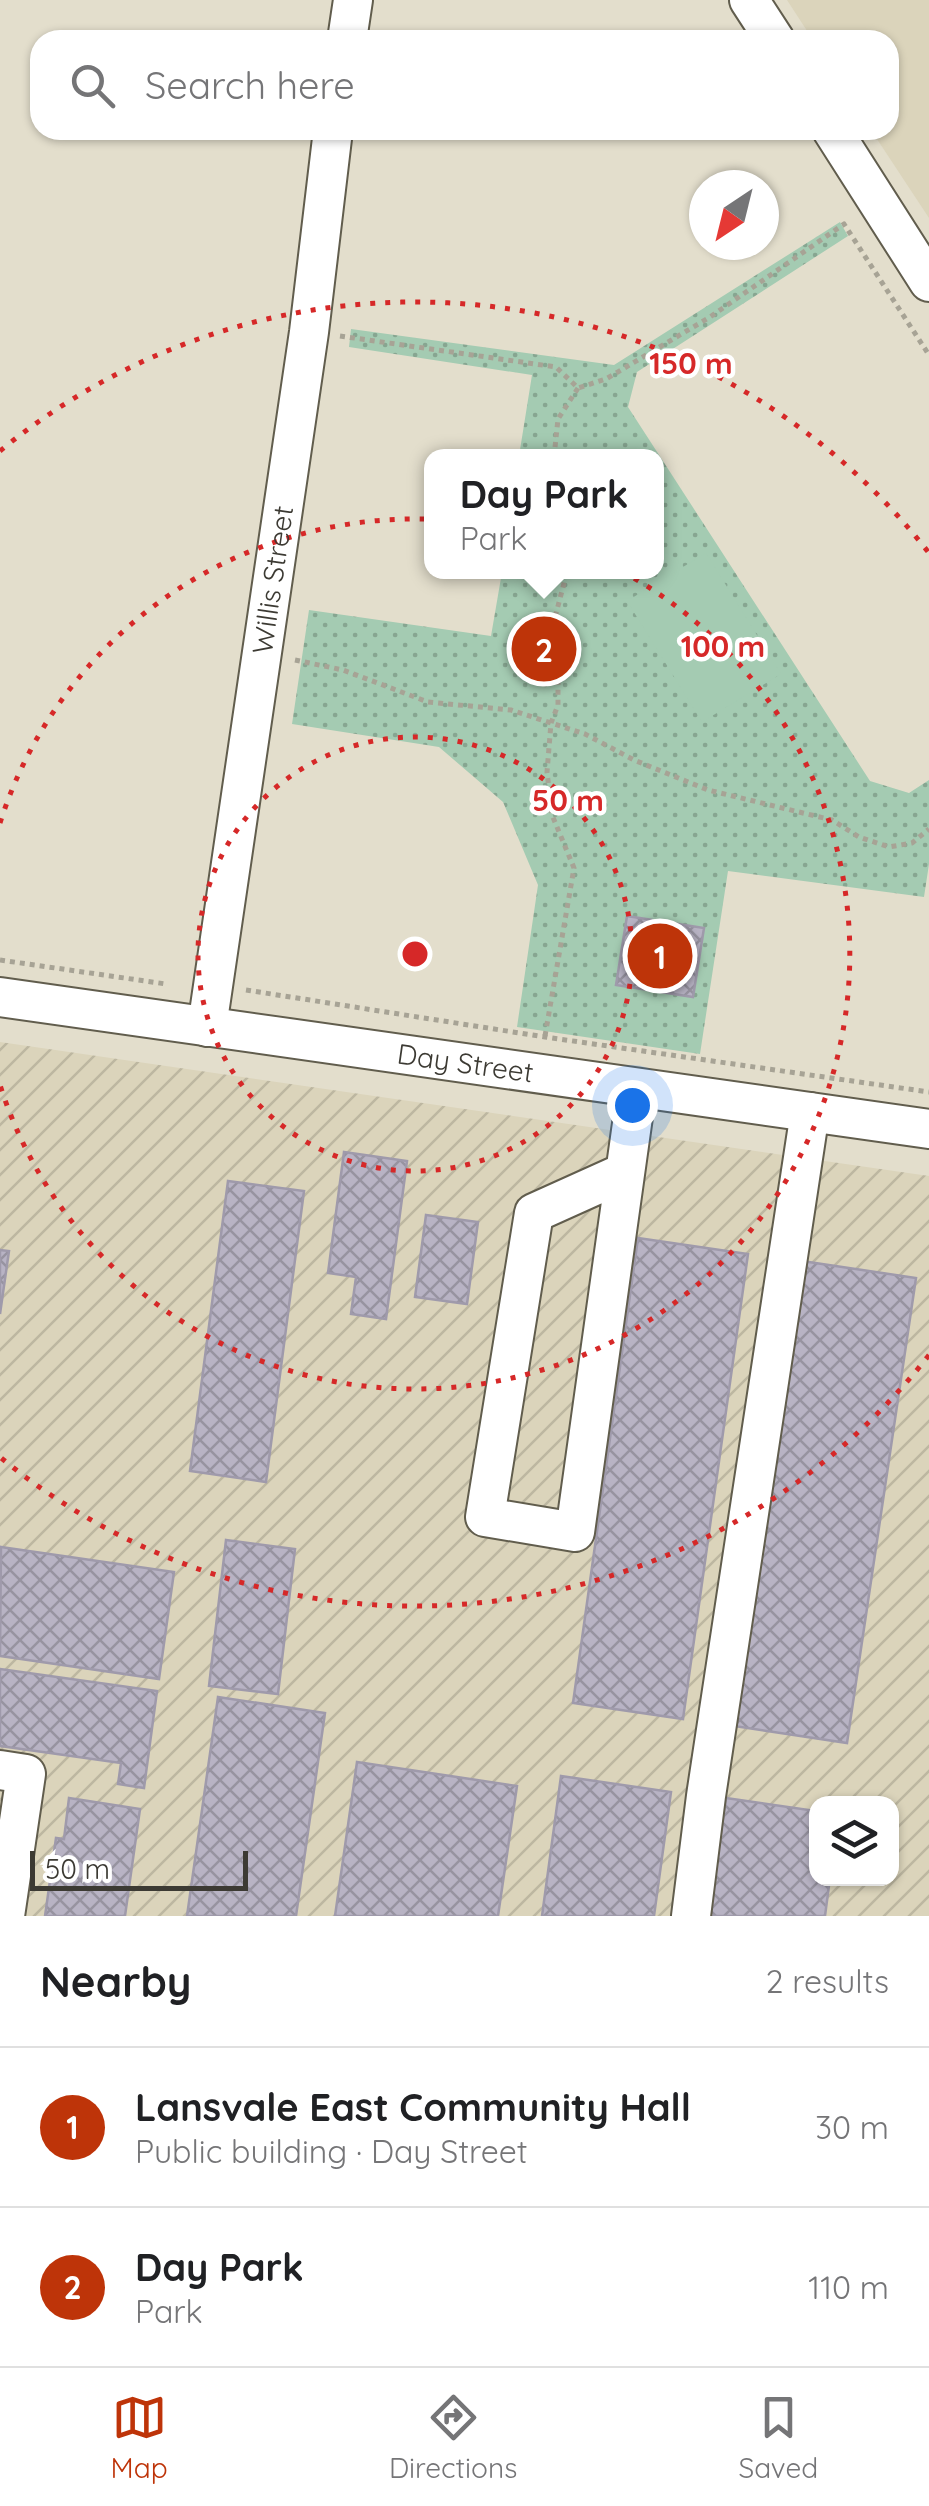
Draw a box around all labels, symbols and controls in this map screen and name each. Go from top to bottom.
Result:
search box [30,30,899,140]
icon: search [65,58,120,113]
text: Search here [145,61,355,109]
north arrow [689,170,779,260]
text: 150 m [649,344,733,382]
popup [424,449,664,579]
text: Day Park [460,470,628,518]
street label: Willis Street [244,503,300,656]
text: Park [460,518,527,558]
pin: 2 [512,612,576,686]
text: 100 m [681,627,765,665]
text: 50 m [532,781,604,819]
pin: 1 [628,918,692,994]
centre of rings [397,936,433,972]
street label: Day Street [395,1036,536,1090]
your location [607,1080,658,1131]
map controls [809,1796,899,1886]
button: layers [809,1796,899,1886]
scale bar [30,1846,248,1890]
text: 50 m [45,1851,110,1886]
text: Nearby [40,1955,191,2008]
text: 2 results [766,1961,889,2001]
text: Lansvale East Community Hall [135,2083,691,2131]
text: 1 [66,2107,79,2147]
text: 30 m [815,2107,889,2147]
text: Public building · Day Street [135,2131,528,2171]
text: Day Park [135,2243,304,2291]
text: 2 [63,2267,82,2307]
text: 110 m [808,2267,889,2307]
text: Park [135,2291,203,2331]
tab: Map [111,2390,168,2485]
tab: Directions [389,2390,517,2485]
tab: Saved [739,2390,818,2485]

